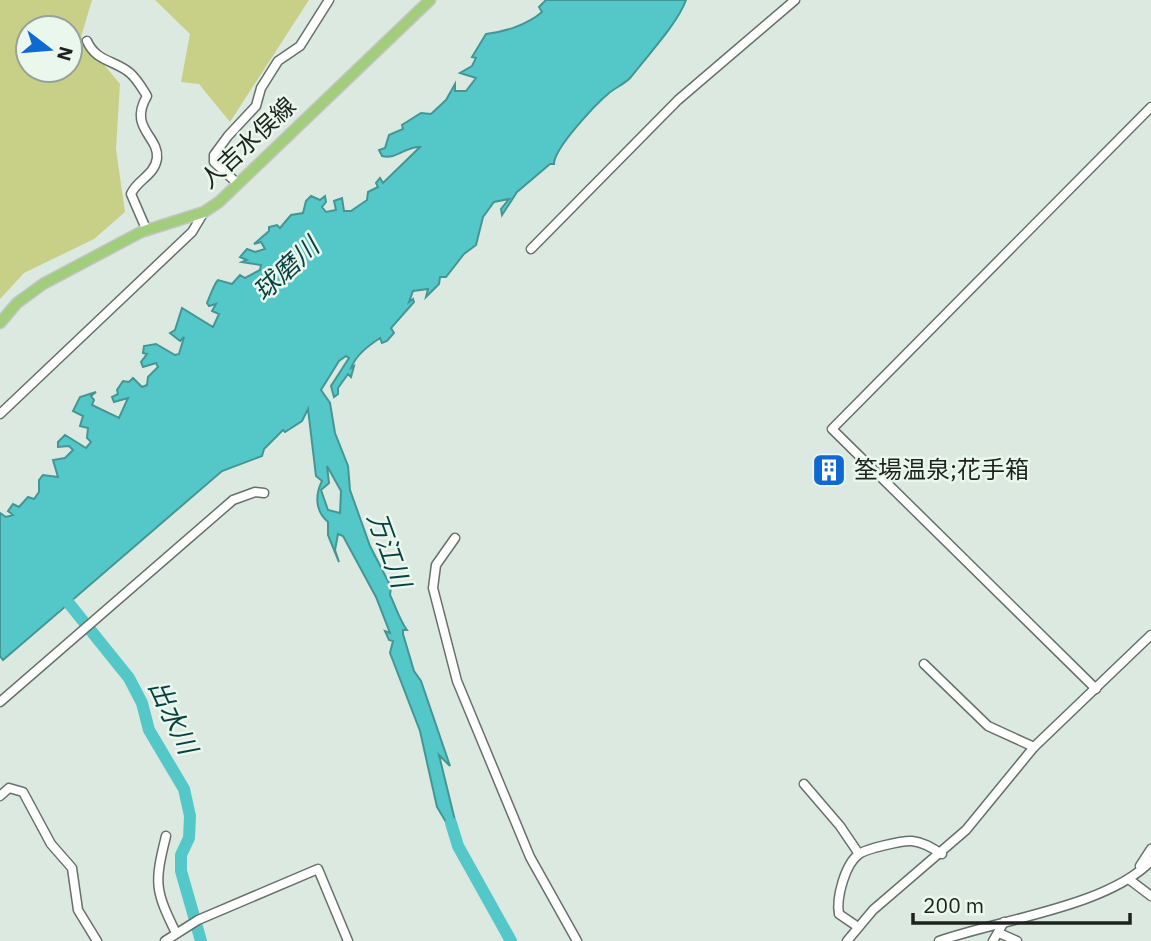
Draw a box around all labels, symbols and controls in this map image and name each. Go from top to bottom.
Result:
north arrow [14,14,84,84]
text: N [52,44,79,64]
street label: 人吉水俣線 [193,90,302,195]
water label: 球磨川 [245,227,328,307]
building icon: 筌場温泉;花手箱 [810,451,848,489]
place label: 筌場温泉;花手箱 [854,453,1029,485]
water label: 万江川 [361,507,420,595]
water label: 出水川 [142,674,207,762]
scale bar [913,881,1130,925]
text: 200 m [923,891,984,919]

